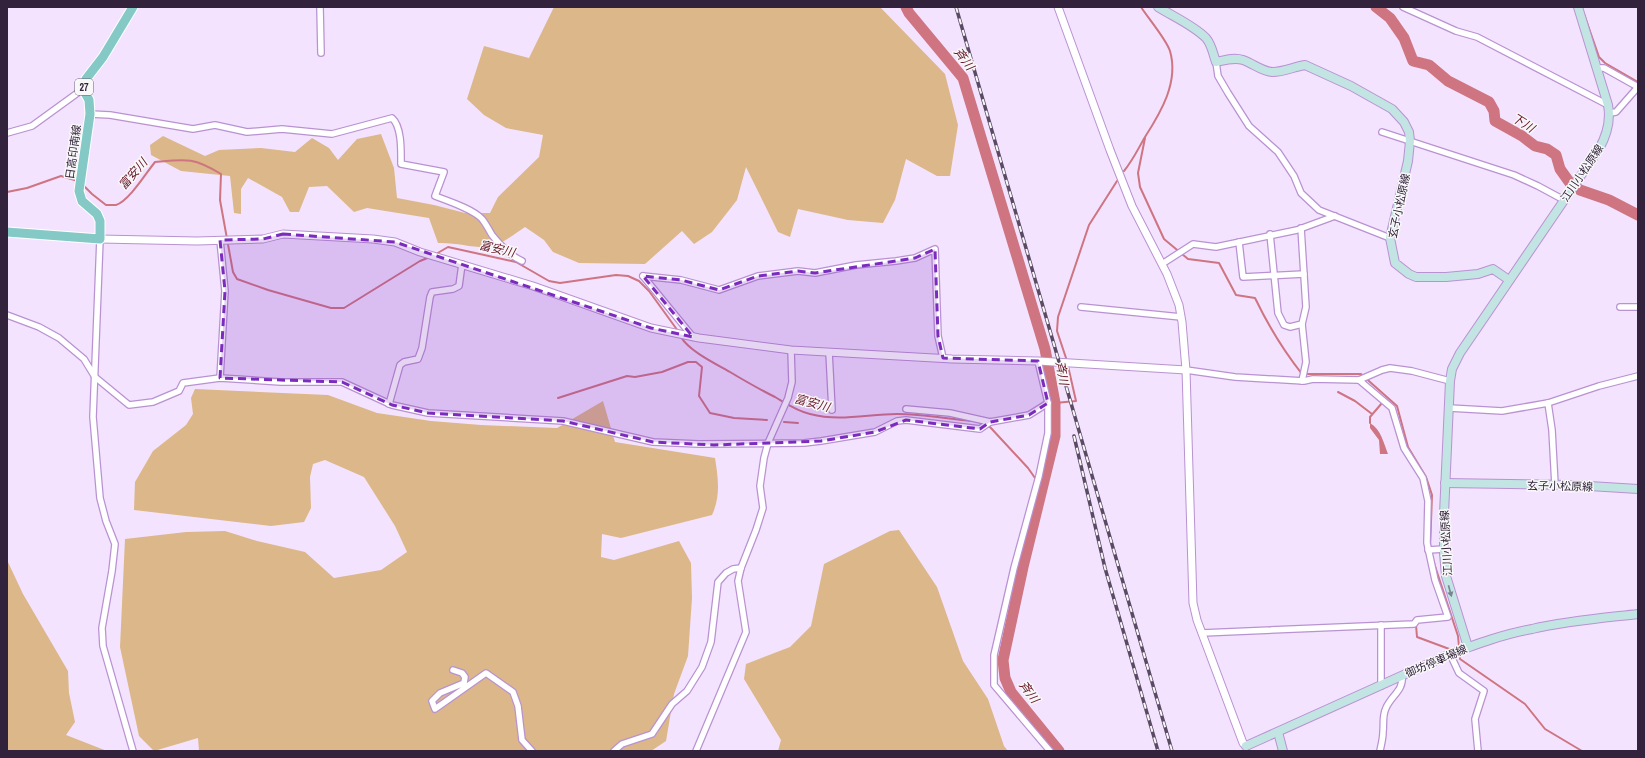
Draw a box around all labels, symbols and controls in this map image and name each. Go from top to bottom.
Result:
water label: 斉川 [950,45,979,75]
road number: 27 [75,79,93,95]
water label: 下川 [1509,110,1539,137]
street label: 日高印南線 [62,124,84,180]
street label: 江川小松原線 [1558,142,1606,204]
water label: 富安川 [115,154,152,193]
street label: 玄子小松原線 [1385,172,1413,240]
water label: 富安川 [478,237,518,261]
water label: 斉川 [1052,360,1072,388]
water label: 富安川 [793,391,833,416]
street label: 玄子小松原線 [1527,478,1593,494]
street label: 江川小松原線 [1437,510,1455,576]
one-way arrow [1448,585,1454,598]
street label: 御坊停車場線 [1402,642,1469,681]
water label: 斉川 [1015,678,1044,708]

